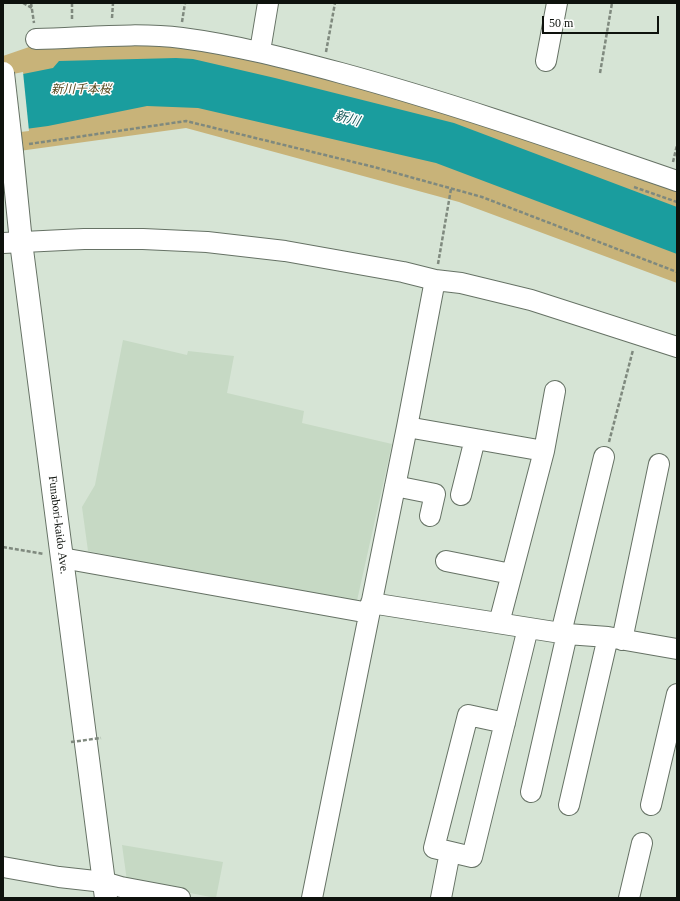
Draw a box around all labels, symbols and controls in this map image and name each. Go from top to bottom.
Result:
scale bar [544,8,661,34]
text: 50 m [549,16,573,30]
park label: 新川千本桜 [51,83,111,97]
water label: 新川 [332,108,362,130]
street label: Funabori-kaido Ave. [45,475,71,575]

